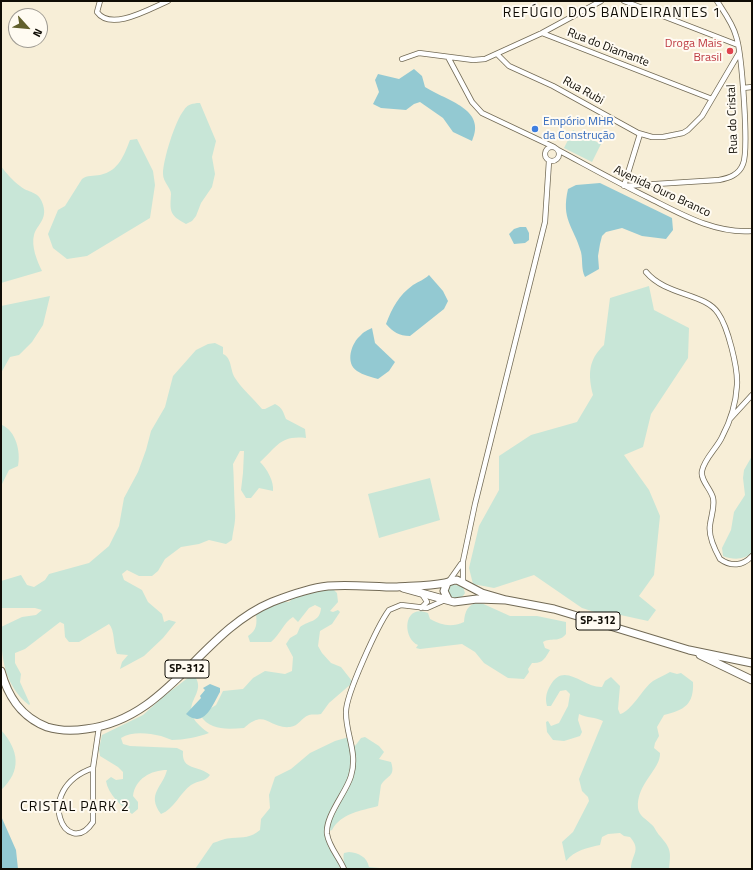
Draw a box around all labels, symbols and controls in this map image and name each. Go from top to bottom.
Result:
district label: REFÚGIO DOS BANDEIRANTES 1 [503,6,721,22]
north arrow [8,8,48,48]
text: N [29,26,47,40]
street label: Rua do Diamante [565,26,651,70]
place label: Droga Mais Brasil [665,37,722,65]
marker: Droga Mais Brasil [725,46,735,56]
street label: Rua Rubi [560,74,606,108]
street label: Rua do Cristal [725,84,741,154]
place label: Empório MHR da Construção [543,115,615,143]
marker: Empório MHR da Construção [530,124,540,134]
street label: Avenida Ouro Branco [611,163,713,221]
road number: SP-312 [576,612,620,630]
road number: SP-312 [165,660,209,678]
district label: CRISTAL PARK 2 [20,800,130,816]

